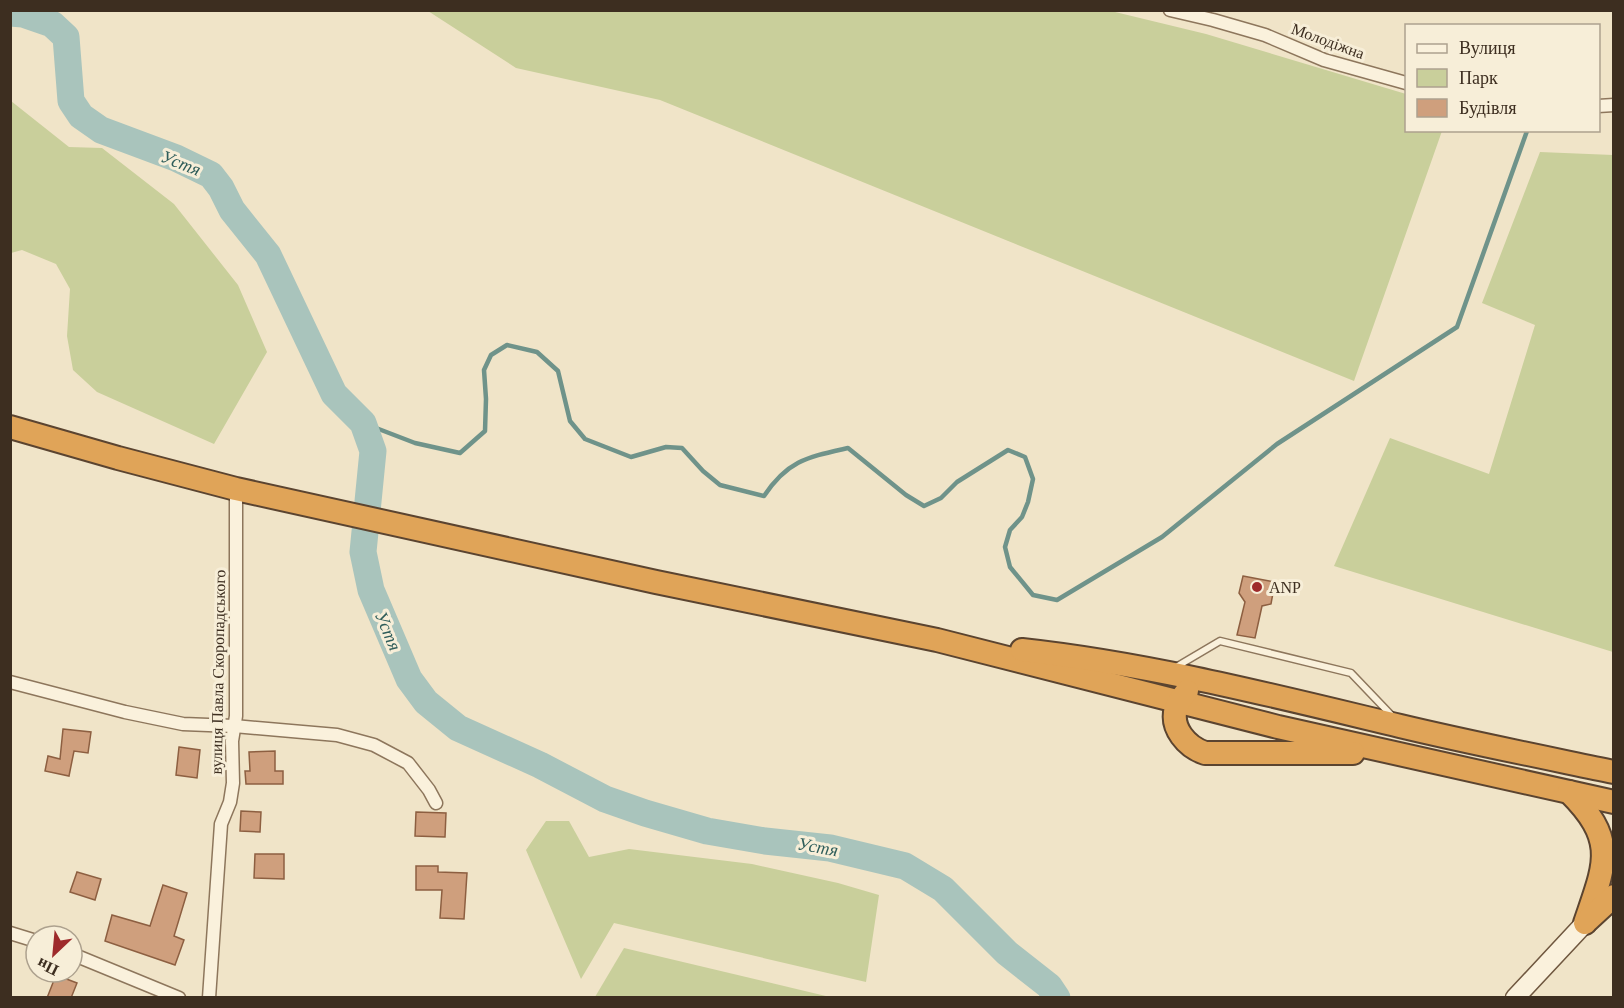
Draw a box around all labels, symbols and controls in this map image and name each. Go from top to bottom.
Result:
street label: Молодіжна [1289,20,1367,63]
legend [1405,24,1600,132]
text: Вулиця [1459,38,1516,58]
text: Парк [1459,68,1498,88]
text: Будівля [1459,98,1516,118]
water label: Устя [158,146,204,180]
street label: вулиця Павла Скоропадського [208,569,229,775]
place label: ANP [1269,579,1301,596]
marker: ANP [1250,580,1264,594]
water label: Устя [371,608,405,654]
water label: Устя [796,834,840,860]
north arrow [24,924,84,984]
text: Пн [34,955,61,979]

